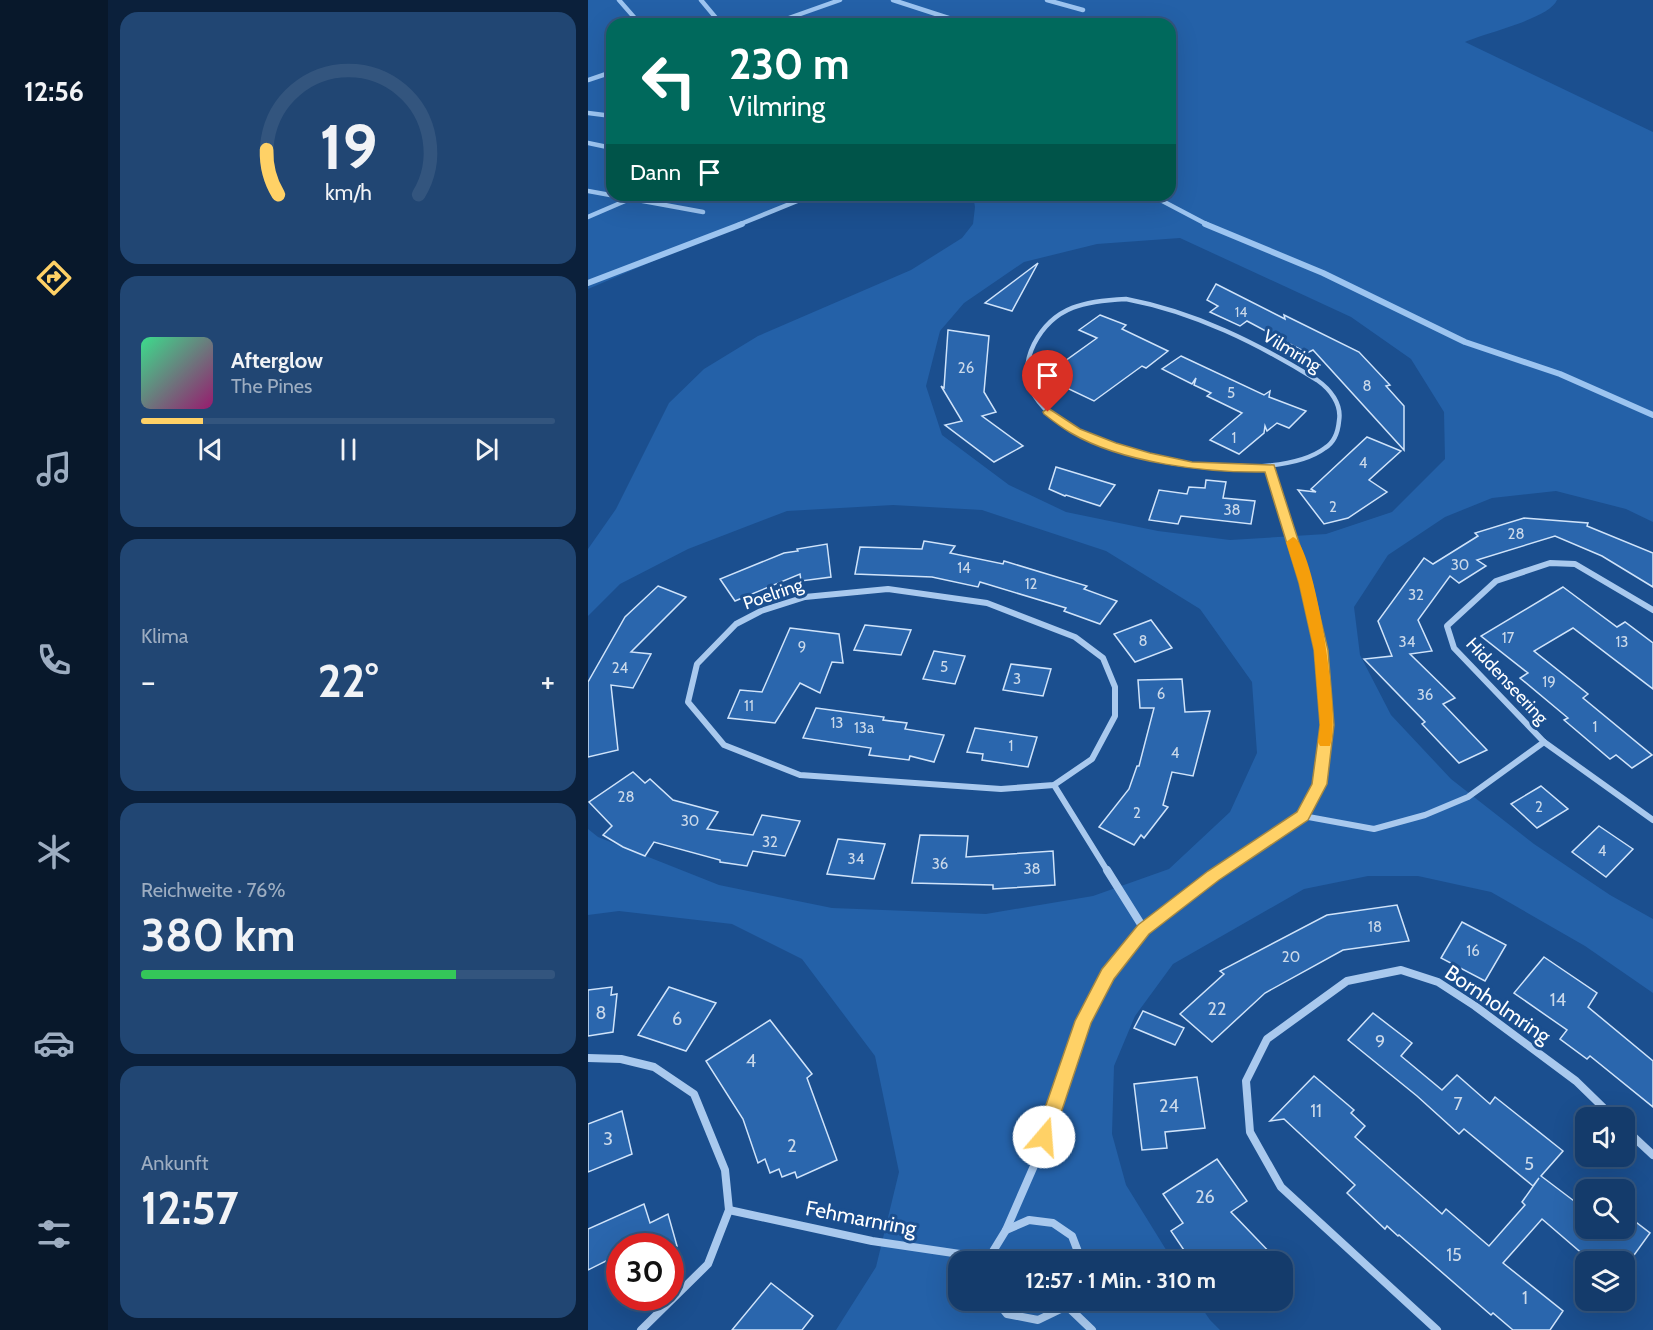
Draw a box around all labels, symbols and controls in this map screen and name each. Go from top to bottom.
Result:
text: 230 m [729,38,849,90]
icon: left [630,42,708,120]
text: 12:56 [24,75,84,108]
text: Vilmring [729,90,825,123]
text: 19 [319,109,377,185]
icon: arrive [693,156,726,189]
text: Dann [630,159,681,186]
text: km/h [325,179,371,205]
icon: directions [33,257,75,299]
house number: 14 [1235,303,1247,321]
street label: Vilmring [1259,325,1326,377]
text: Afterglow [231,347,323,374]
pin [1022,350,1073,412]
house number: 26 [958,359,974,377]
icon: arrive [1031,359,1064,392]
text: The Pines [231,374,312,398]
house number: 8 [1362,377,1372,395]
house number: 5 [1227,384,1235,402]
house number: 1 [1232,429,1236,447]
icon: previous [194,433,227,466]
icon: pause [332,433,365,466]
icon: next [470,433,503,466]
icon: music [33,448,75,490]
house number: 4 [1359,454,1368,472]
house number: 2 [1329,498,1337,516]
house number: 38 [1223,501,1241,519]
house number: 28 [1508,525,1524,543]
house number: 30 [1451,556,1469,574]
house number: 14 [957,559,971,577]
street label: Poelring [740,573,807,614]
house number: 12 [1025,575,1038,593]
house number: 32 [1408,586,1424,604]
text: Klima [141,624,188,648]
house number: 17 [1502,629,1515,647]
house number: 8 [1138,632,1148,650]
house number: 34 [1399,633,1416,651]
street label: Hiddenseering [1461,633,1553,729]
house number: 13 [1615,633,1629,651]
house number: 9 [798,638,806,656]
icon: phone [33,639,75,681]
text: 22° [318,654,378,708]
house number: 5 [940,658,948,676]
house number: 24 [612,659,629,677]
text: − [141,661,156,701]
text: + [540,661,555,701]
house number: 3 [1013,670,1021,688]
house number: 19 [1542,673,1556,691]
house number: 6 [1157,685,1165,703]
house number: 36 [1417,686,1433,704]
house number: 11 [744,697,754,715]
house number: 13 [830,714,844,732]
house number: 1 [1593,718,1597,736]
house number: 13a [854,719,875,737]
house number: 1 [1009,737,1013,755]
house number: 4 [1171,744,1180,762]
house number: 28 [618,788,634,806]
house number: 2 [1535,798,1543,816]
house number: 2 [1133,804,1141,822]
house number: 30 [681,812,699,830]
icon: climate [33,831,75,873]
house number: 32 [762,833,778,851]
house number: 4 [1598,842,1607,860]
house number: 34 [848,850,865,868]
house number: 36 [932,855,948,873]
house number: 38 [1023,860,1041,878]
text: Reichweite · 76% [141,878,285,902]
text: 380 km [141,908,295,962]
house number: 18 [1368,918,1382,936]
house number: 16 [1466,942,1480,960]
house number: 20 [1282,948,1300,966]
street label: Bornholmring [1440,960,1556,1049]
house number: 14 [1550,989,1566,1011]
house number: 22 [1208,998,1226,1020]
house number: 8 [596,1002,606,1024]
house number: 6 [672,1008,682,1030]
icon: car [33,1022,75,1064]
house number: 9 [1375,1031,1385,1053]
house number: 4 [746,1050,756,1072]
house number: 7 [1453,1093,1463,1115]
house number: 24 [1159,1095,1179,1117]
house number: 11 [1310,1100,1322,1122]
position arrow [1012,1105,1076,1169]
map controls [1575,1107,1635,1311]
button: sound [1575,1107,1635,1167]
house number: 3 [603,1128,613,1150]
house number: 2 [787,1135,797,1157]
text: Ankunft [141,1151,208,1175]
house number: 5 [1524,1153,1534,1175]
button: search [1575,1179,1635,1239]
text: 12:57 [141,1181,239,1235]
house number: 26 [1195,1186,1215,1208]
street label: Fehmarnring [803,1195,919,1241]
icon: filters [33,1213,75,1255]
speed limit sign: 30 [606,1233,684,1311]
house number: 15 [1446,1244,1462,1266]
button: layers [1575,1251,1635,1311]
text: 12:57 · 1 Min. · 310 m [1025,1267,1216,1294]
house number: 1 [1522,1287,1528,1309]

